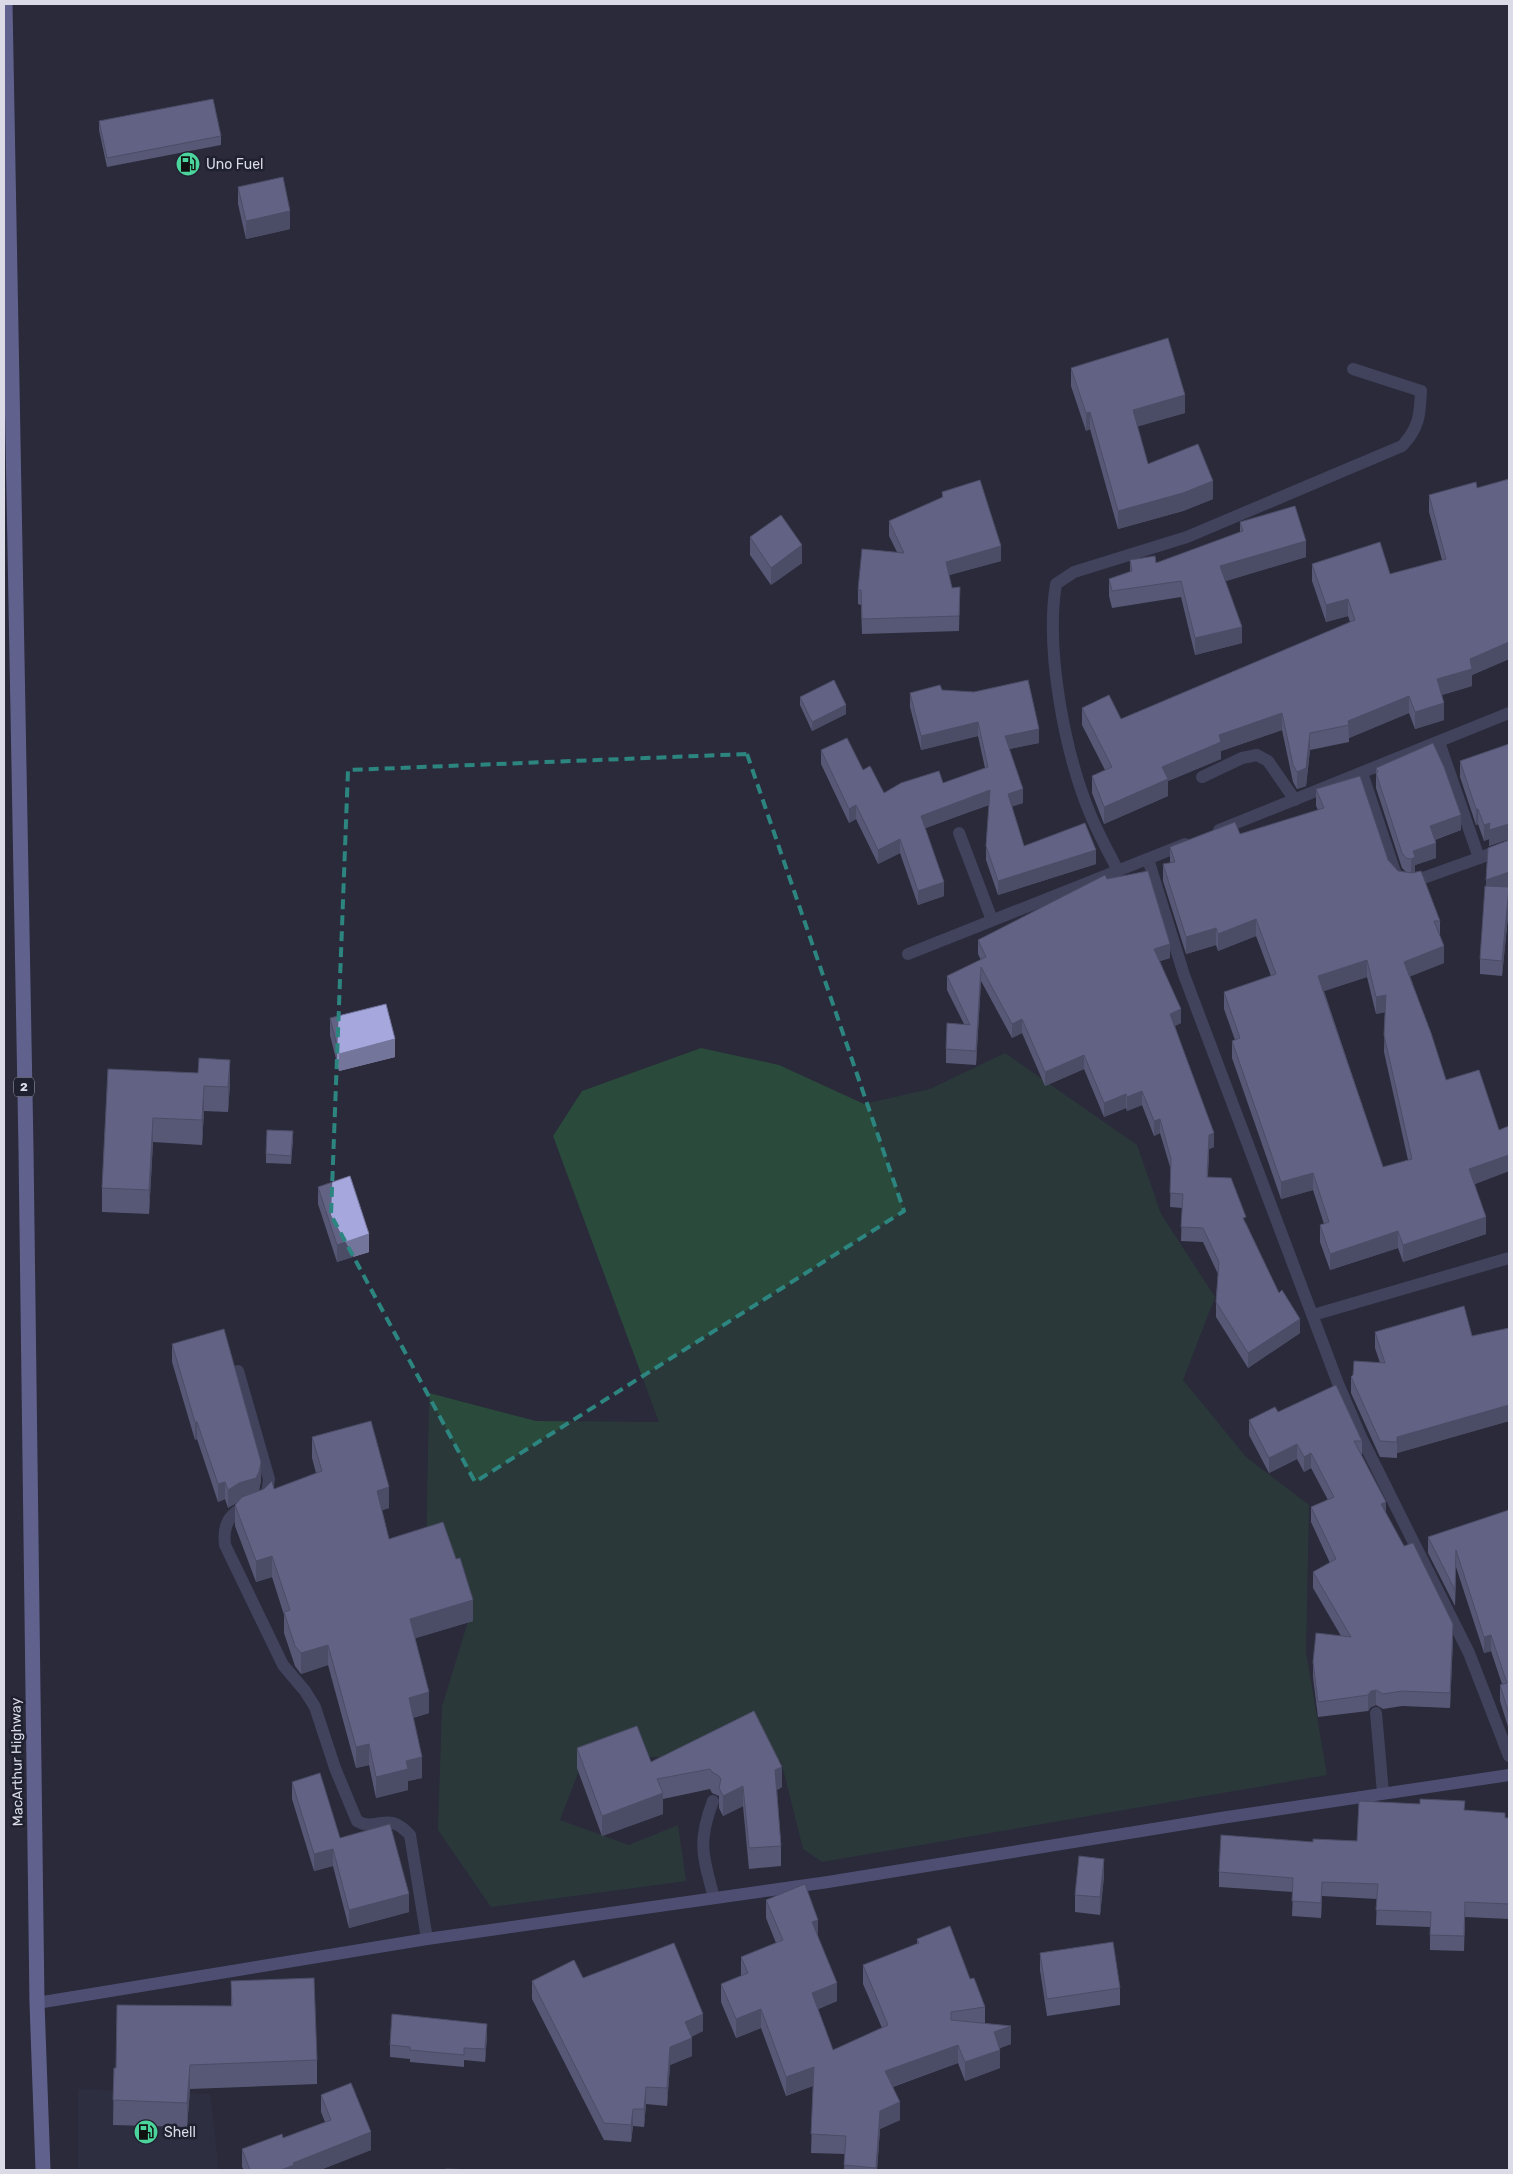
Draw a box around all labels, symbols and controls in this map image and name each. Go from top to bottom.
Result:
fuel station icon: Uno Fuel [175,151,201,177]
place label: Uno Fuel [206,156,263,173]
road number: 2 [14,1078,34,1096]
street label: MacArthur Highway [7,1697,27,1826]
fuel station icon: Shell [133,2119,159,2145]
place label: Shell [164,2124,196,2141]

